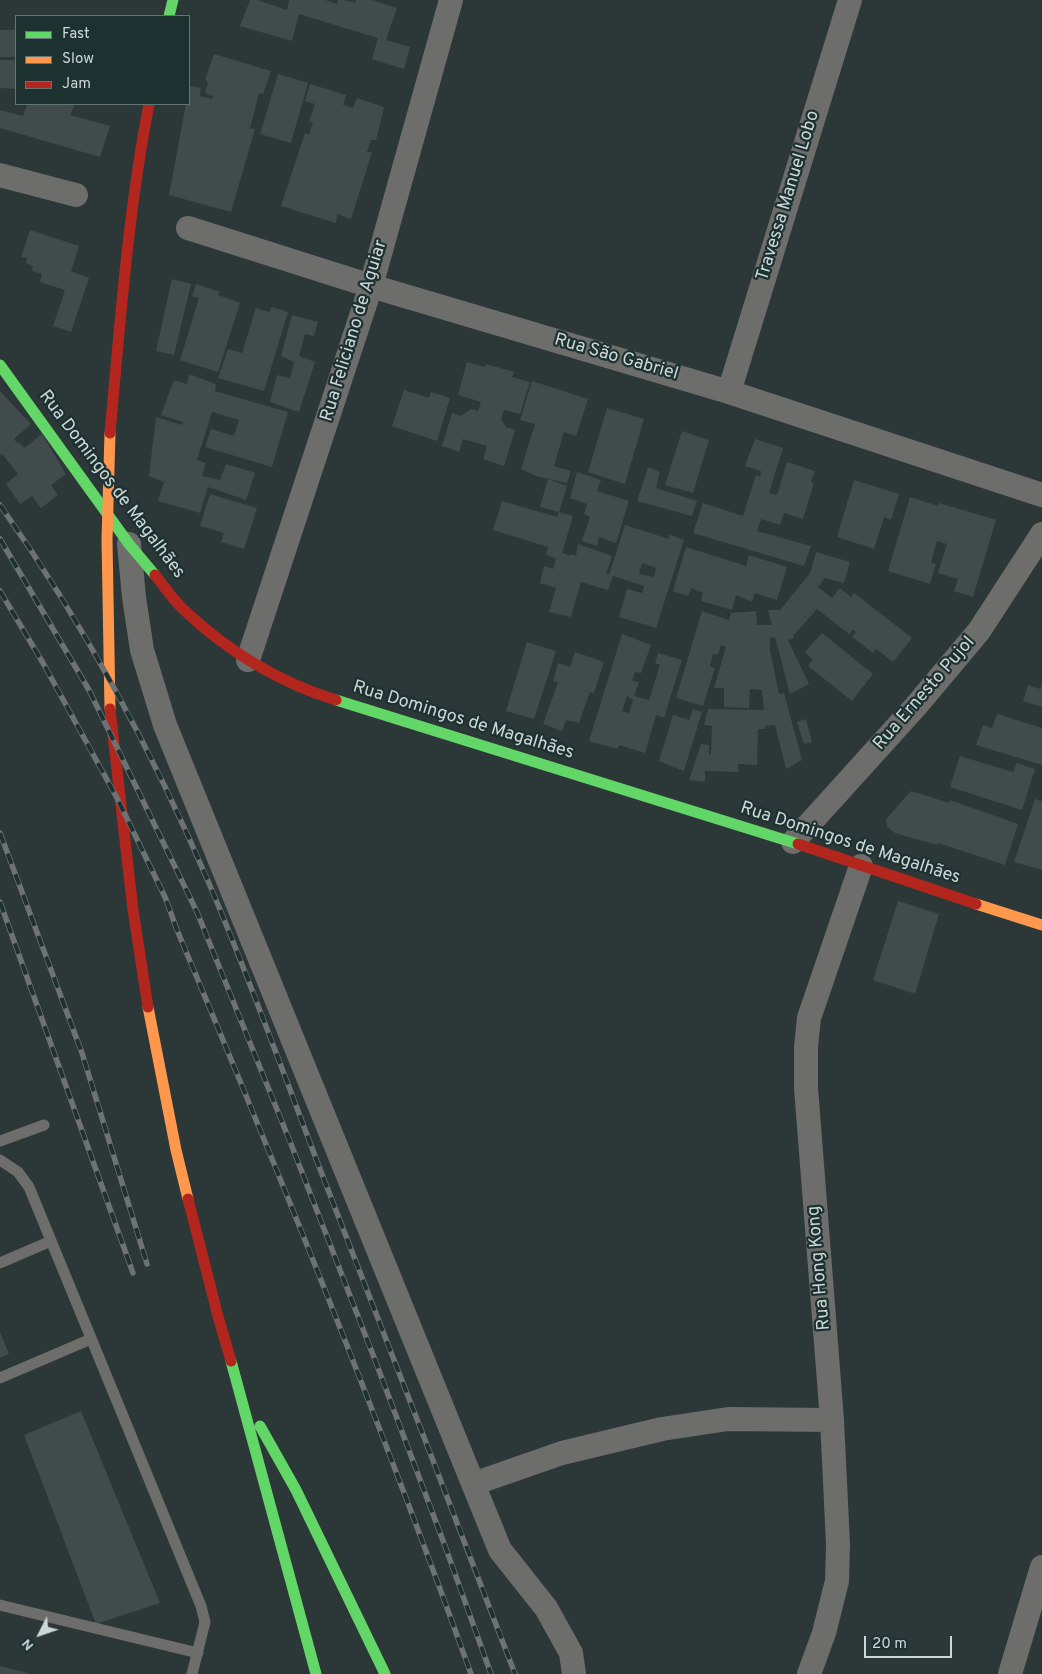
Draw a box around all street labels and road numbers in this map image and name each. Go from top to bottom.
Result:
street label: Travessa Manuel Lobo [753,108,825,284]
street label: Rua Feliciano de Aguiar [317,238,393,424]
street label: Rua São Gabriel [552,330,680,386]
street label: Rua Domingos de Magalhães [33,387,189,583]
street label: Rua Ernesto Pujol [870,633,980,755]
street label: Rua Domingos de Magalhães [350,677,576,765]
street label: Rua Domingos de Magalhães [737,798,963,890]
street label: Rua Hong Kong [804,1205,836,1331]

